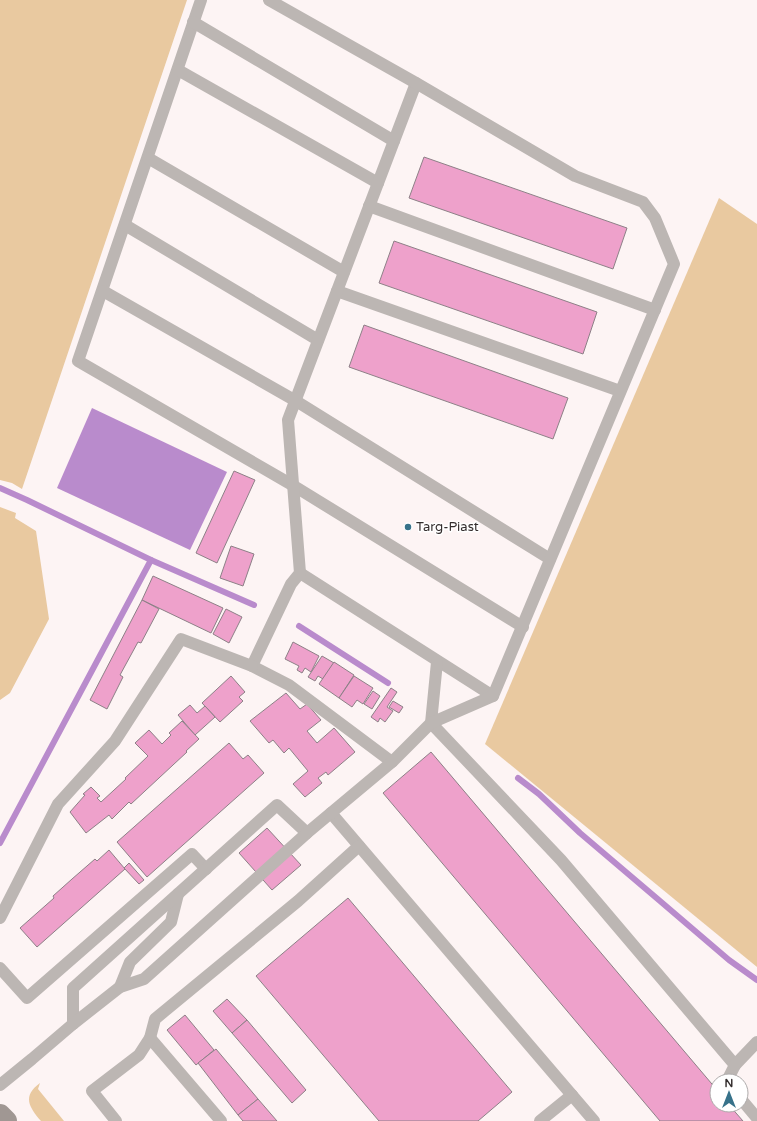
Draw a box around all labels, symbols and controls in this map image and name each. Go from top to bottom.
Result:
place label: Targ-Piast [416,519,479,535]
marker: Targ-Piast [403,522,413,532]
north arrow [709,1073,749,1113]
text: N [725,1077,733,1090]

